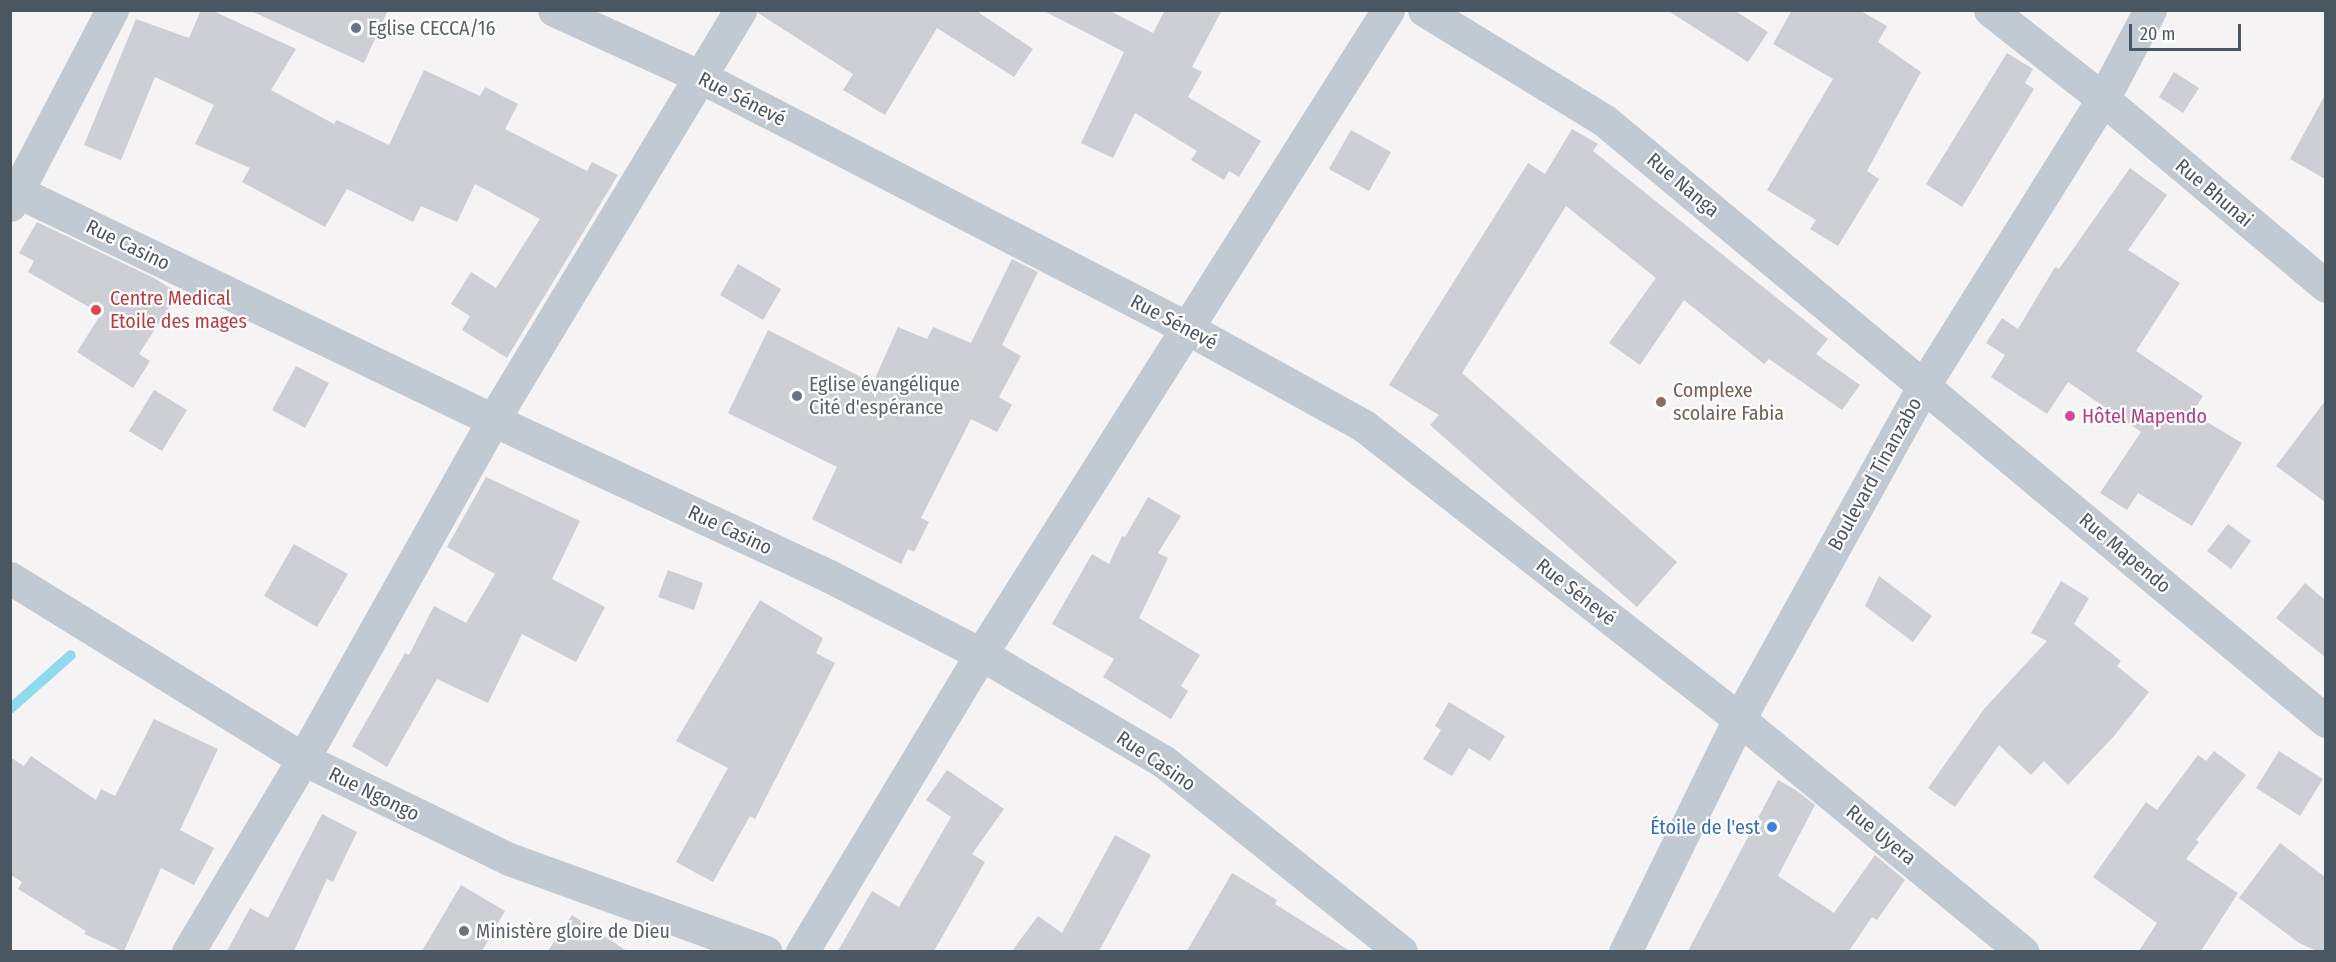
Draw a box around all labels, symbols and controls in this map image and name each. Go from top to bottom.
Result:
scale bar [2132,12,2244,50]
place label: Eglise CECCA/16 [368,16,495,40]
marker: Eglise CECCA/16 [349,21,363,35]
text: 20 m [2140,23,2175,45]
street label: Rue Sénevé [694,67,790,131]
street label: Rue Nanga [1642,148,1724,222]
street label: Rue Bhunai [2171,154,2257,232]
street label: Rue Casino [82,214,174,276]
place label: Centre Medical Etoile des mages [110,286,247,333]
street label: Rue Sénevé [1127,289,1221,355]
marker: Centre Medical Etoile des mages [87,301,105,319]
place label: Eglise évangélique Cité d'espérance [809,372,960,419]
place label: Complexe scolaire Fabia [1673,378,1784,425]
marker: Eglise évangélique Cité d'espérance [790,389,804,403]
street label: Boulevard Tinanzabo [1823,393,1927,555]
marker: Complexe scolaire Fabia [1654,395,1668,409]
place label: Hôtel Mapendo [2082,404,2207,428]
marker: Hôtel Mapendo [2063,409,2077,423]
street label: Rue Casino [684,500,776,560]
street label: Rue Mapendo [2074,508,2176,598]
street label: Rue Sénevé [1531,553,1621,631]
street label: Rue Casino [1112,726,1200,796]
street label: Rue Ngongo [325,762,423,826]
street label: Rue Uyera [1841,800,1921,870]
place label: Étoile de l'est [1650,815,1760,839]
marker: Étoile de l'est [1765,820,1779,834]
place label: Ministère gloire de Dieu [476,919,670,943]
marker: Ministère gloire de Dieu [457,924,471,938]

